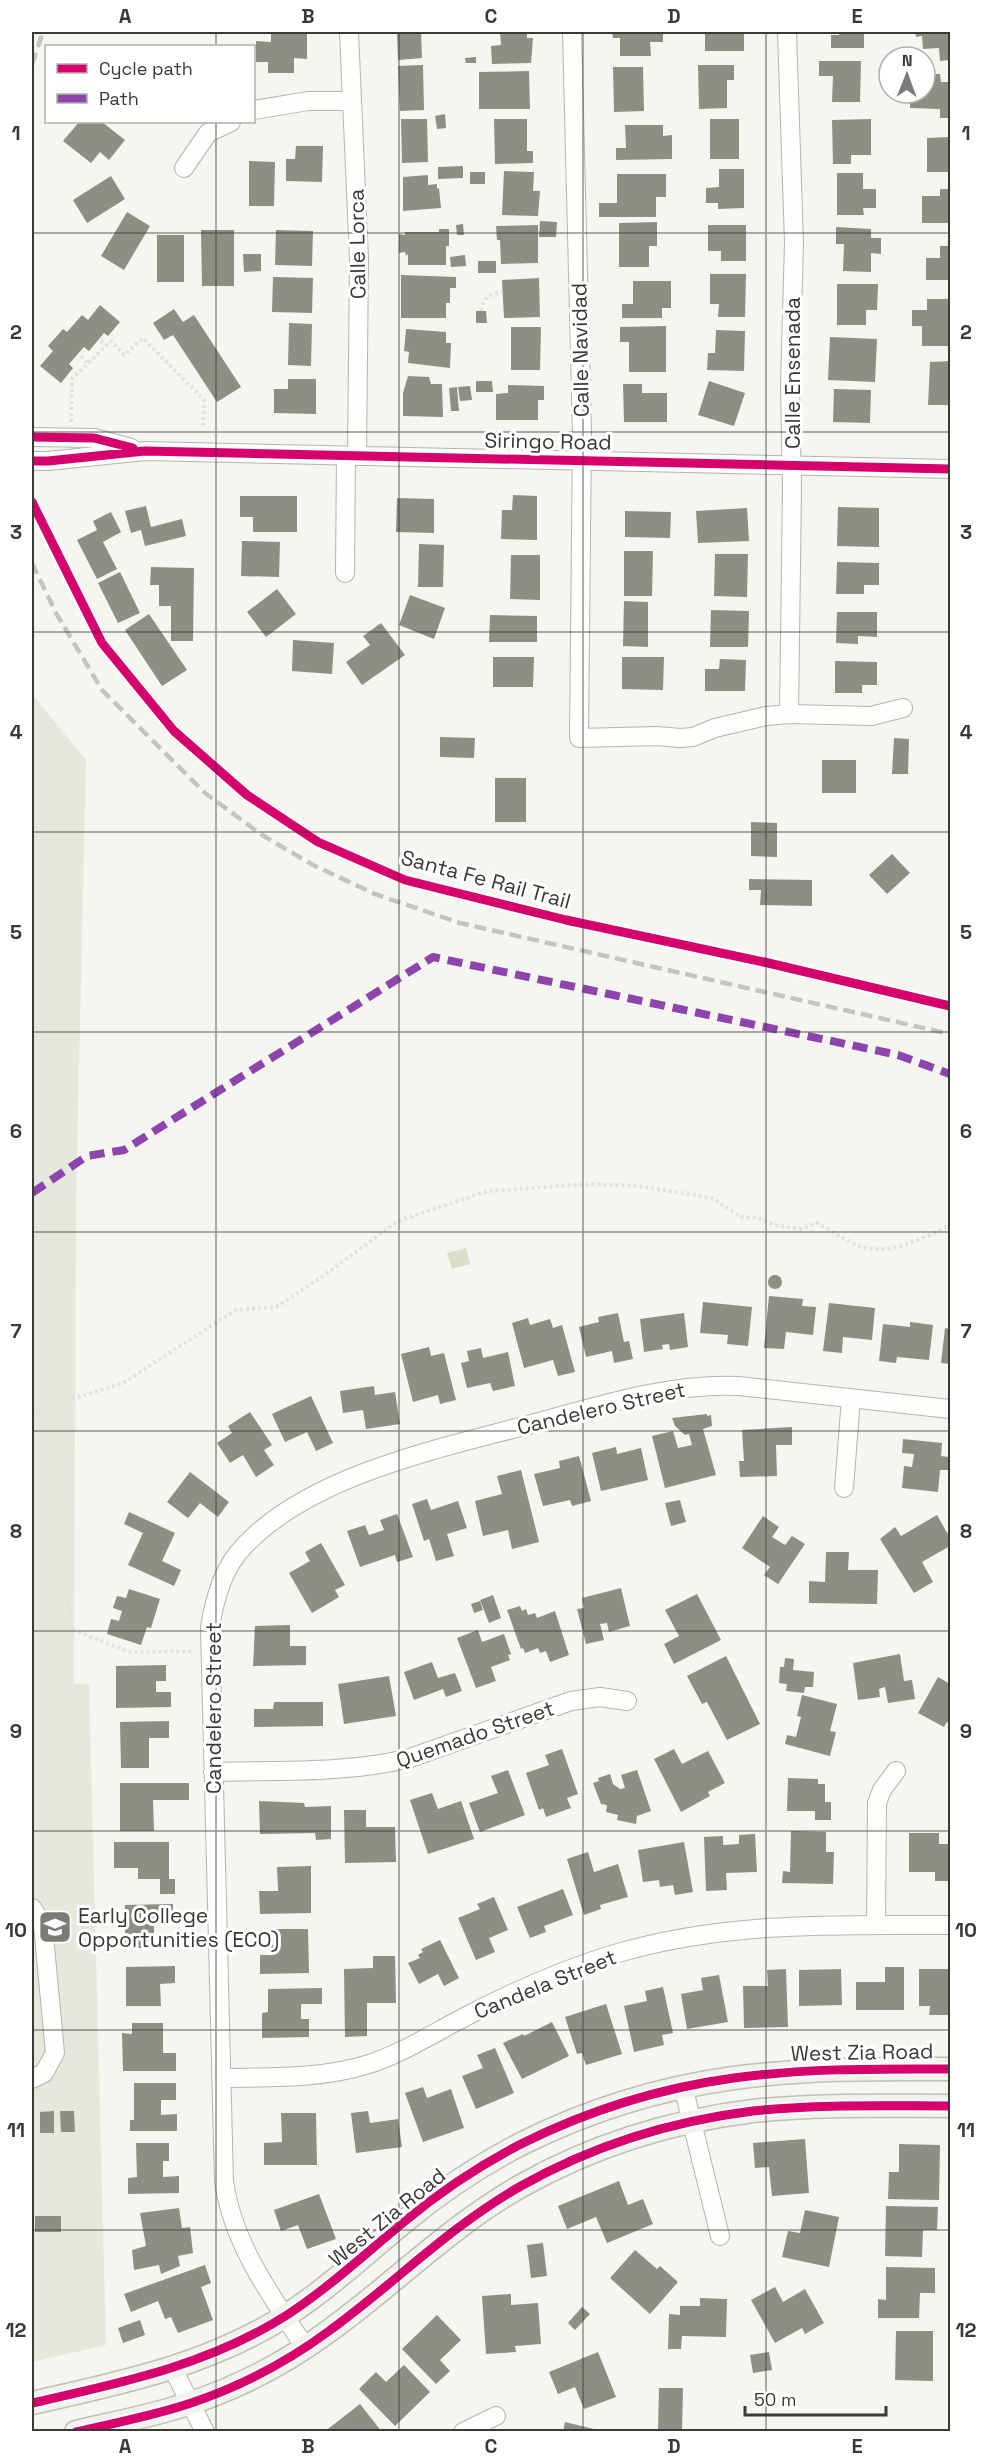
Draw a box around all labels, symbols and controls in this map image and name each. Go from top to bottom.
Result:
text: A [119,3,132,29]
text: B [301,3,315,29]
text: C [485,3,498,29]
text: D [667,3,681,29]
text: E [851,3,863,29]
legend [45,45,255,123]
north arrow [877,45,937,105]
text: N [902,50,913,71]
text: Cycle path [99,57,193,80]
text: Path [99,87,139,110]
text: 1 [11,120,21,146]
text: 1 [961,120,971,146]
street label: Calle Lorca [343,189,371,299]
street label: Calle Navidad [565,283,595,417]
street label: Calle Ensenada [779,297,806,449]
text: 2 [10,319,22,345]
text: 2 [960,319,972,345]
street label: Siringo Road [484,426,612,456]
text: 3 [10,519,22,545]
text: 3 [960,519,972,545]
text: 4 [10,719,23,745]
text: 4 [960,719,973,745]
street label: Santa Fe Rail Trail [398,843,574,915]
text: 5 [10,919,22,945]
text: 5 [960,919,972,945]
text: 6 [10,1118,22,1144]
text: 6 [960,1118,972,1144]
text: 7 [10,1318,22,1344]
text: 7 [960,1318,972,1344]
street label: Candelero Street [514,1375,688,1441]
text: 8 [10,1518,22,1544]
text: 8 [960,1518,972,1544]
street label: Candelero Street [200,1622,227,1794]
street label: Quemado Street [392,1694,558,1774]
text: 9 [10,1718,22,1744]
text: 9 [960,1718,972,1744]
place label: Early College Opportunities (ECO) [78,1902,279,1953]
school or university icon: Early College Opportunities (ECO) [37,1909,73,1945]
text: 10 [5,1917,27,1943]
text: 10 [955,1917,977,1943]
street label: Candela Street [470,1943,620,2025]
street label: West Zia Road [790,2037,934,2067]
text: 11 [7,2117,25,2143]
text: 11 [957,2117,975,2143]
street label: West Zia Road [323,2162,451,2272]
text: 12 [6,2317,27,2343]
text: 12 [956,2317,977,2343]
scale bar [745,2379,886,2417]
text: 50 m [754,2388,796,2411]
text: A [119,2433,132,2459]
text: B [301,2433,315,2459]
text: C [485,2433,498,2459]
text: D [667,2433,681,2459]
text: E [851,2433,863,2459]

